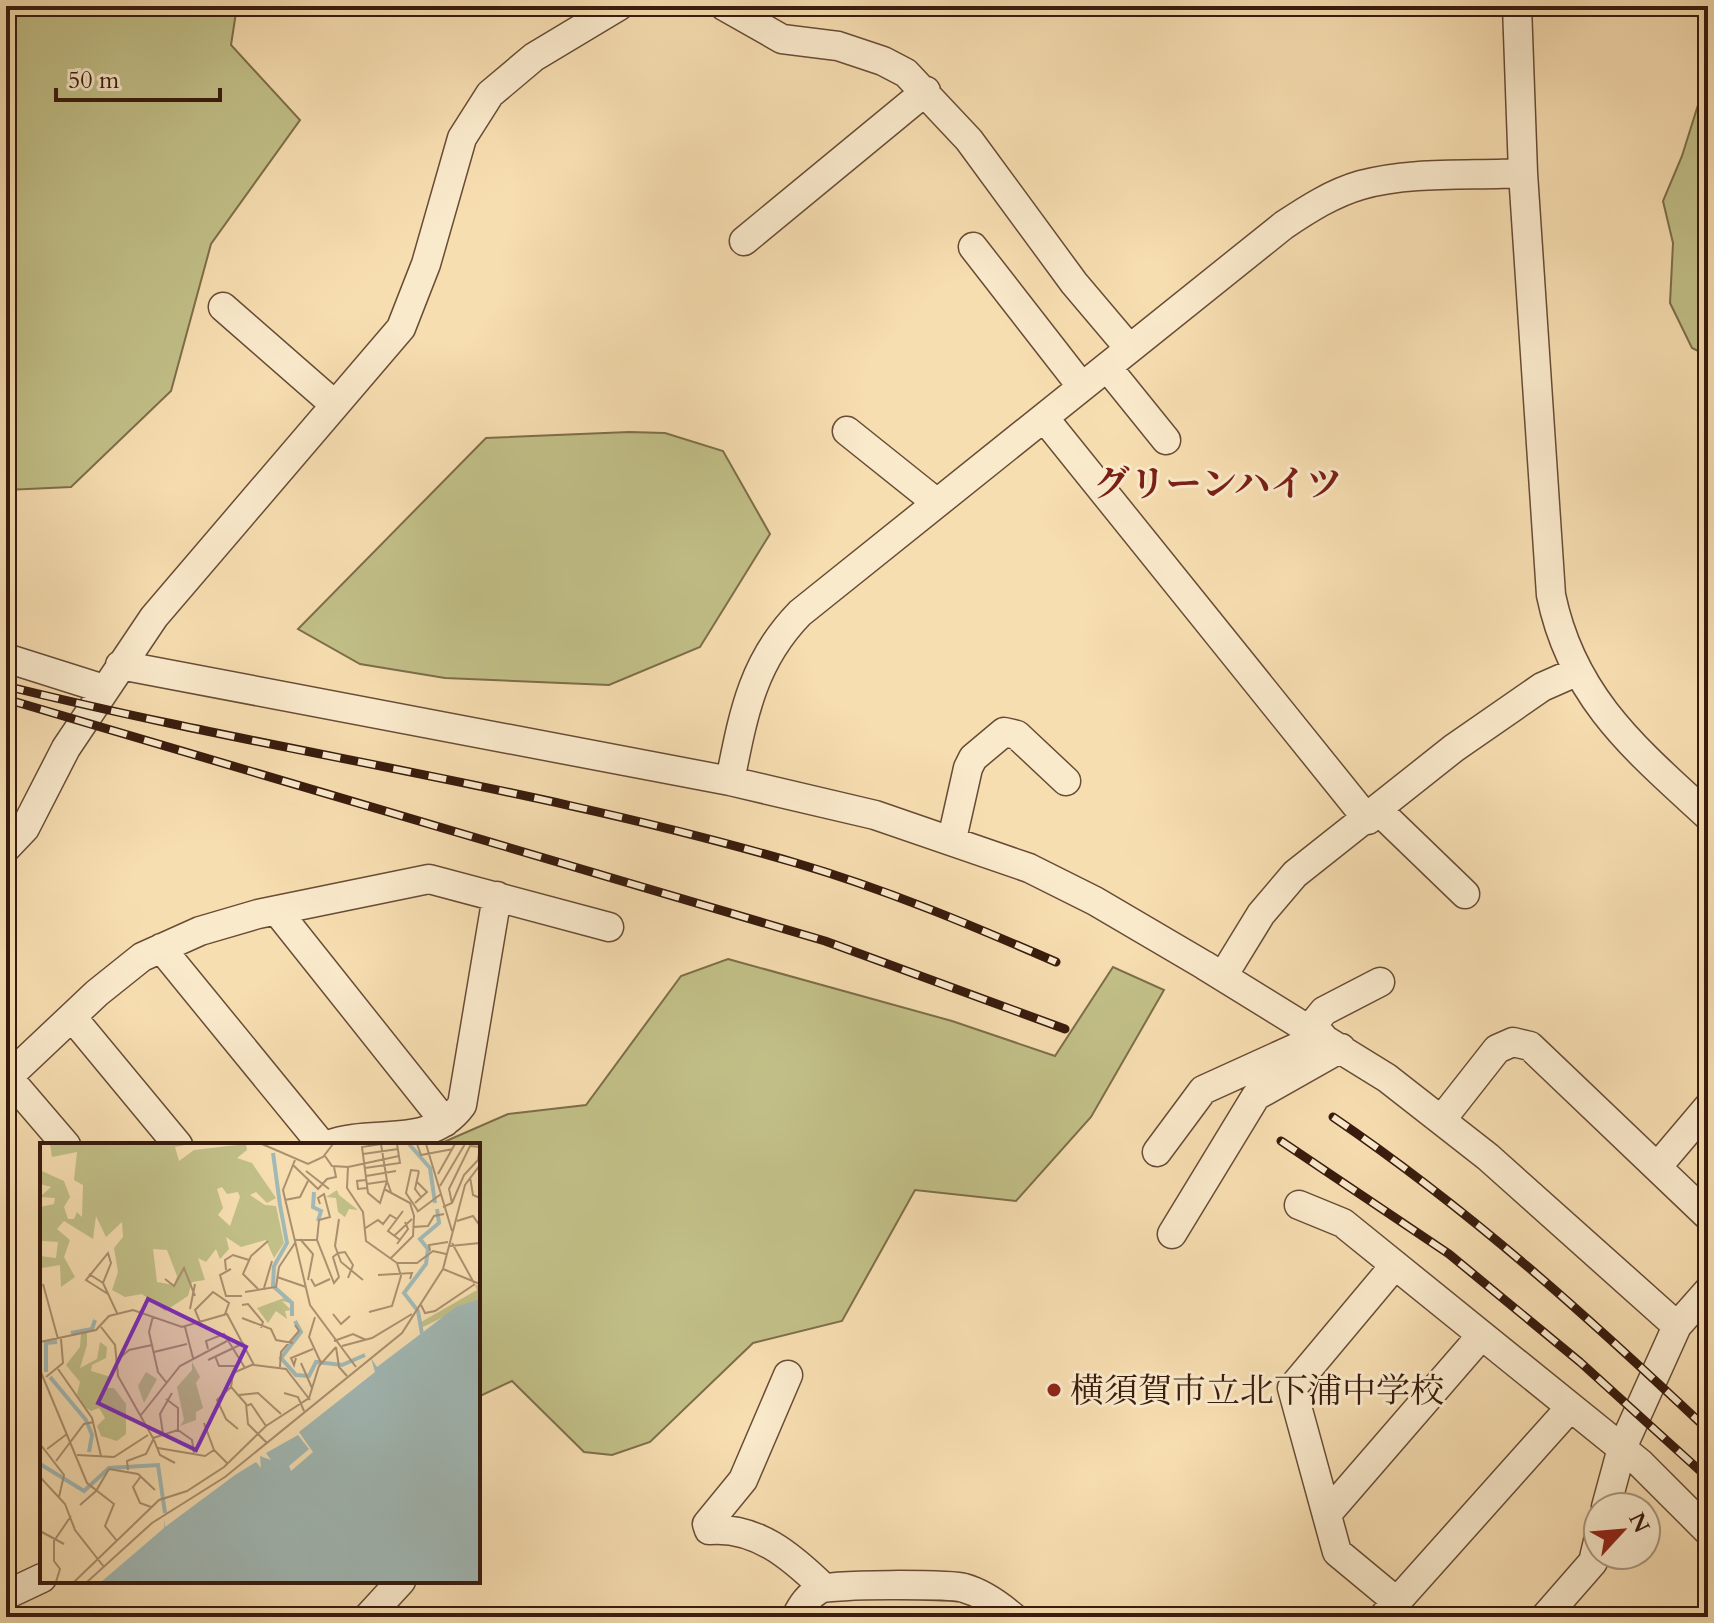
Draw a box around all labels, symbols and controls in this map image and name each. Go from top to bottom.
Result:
scale bar [56,52,220,102]
text: 50 m [68,64,120,97]
district label: グリーンハイツ [1094,460,1342,509]
inset map [40,1143,480,1583]
place label: 横須賀市立北下浦中学校 [1070,1368,1444,1414]
marker: 横須賀市立北下浦中学校 [1045,1381,1063,1399]
north arrow [1582,1491,1662,1571]
text: N [1621,1508,1657,1538]

